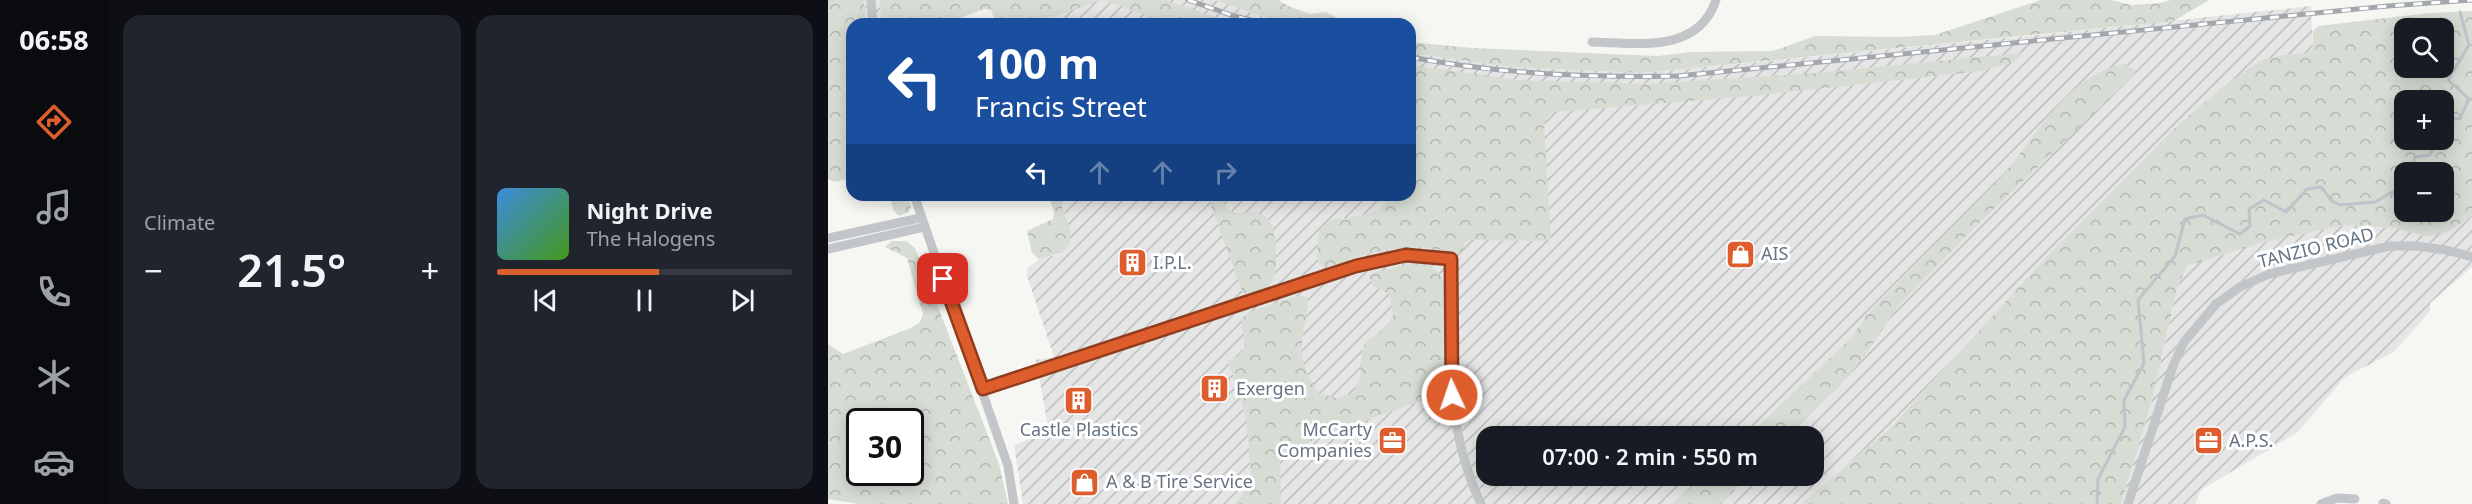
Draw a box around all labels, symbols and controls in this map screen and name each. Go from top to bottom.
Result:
map controls [2394,18,2454,222]
button: search [2394,18,2454,78]
text: 06:58 [19,21,89,58]
text: 100 m [975,34,1099,91]
icon: left [876,42,954,120]
text: Francis Street [975,88,1147,125]
button: + [2394,90,2454,150]
icon: directions [33,101,75,143]
icon: left [1020,156,1053,189]
icon: ahead [1083,156,1116,189]
icon: ahead [1146,156,1179,189]
icon: right [1209,156,1242,189]
button: − [2394,162,2454,222]
icon: music [33,186,75,228]
text: Night Drive [587,195,713,225]
text: Climate [144,209,215,236]
street label: TANZIO ROAD [2255,221,2376,273]
text: The Halogens [587,225,715,252]
shop icon: AIS [1724,238,1756,270]
text: 21.5° [237,239,346,300]
place label: AIS [1761,241,1789,265]
building icon: I.P.L. [1116,247,1148,279]
text: − [144,248,163,293]
text: + [421,248,440,293]
place label: I.P.L. [1153,250,1192,274]
pin [917,253,968,304]
icon: arrive [926,262,959,295]
icon: phone [33,271,75,313]
icon: previous [529,284,562,317]
icon: pause [628,284,661,317]
icon: next [726,284,759,317]
icon: climate [33,356,75,398]
position arrow [1420,363,1484,427]
building icon: Exergen [1199,373,1231,405]
place label: Exergen [1236,376,1305,400]
building icon: Castle Plastics [1063,385,1095,417]
speed limit sign: 30 [846,408,924,486]
place label: Castle Plastics [1020,417,1138,441]
place label: McCarty Companies [1277,417,1373,462]
office icon: McCarty Companies [1377,424,1409,456]
office icon: A.P.S. [2192,425,2224,457]
place label: A.P.S. [2229,428,2273,452]
icon: car [33,441,75,483]
text: 07:00 · 2 min · 550 m [1542,441,1758,471]
shop icon: A & B Tire Service [1069,466,1101,498]
place label: A & B Tire Service [1106,469,1253,493]

